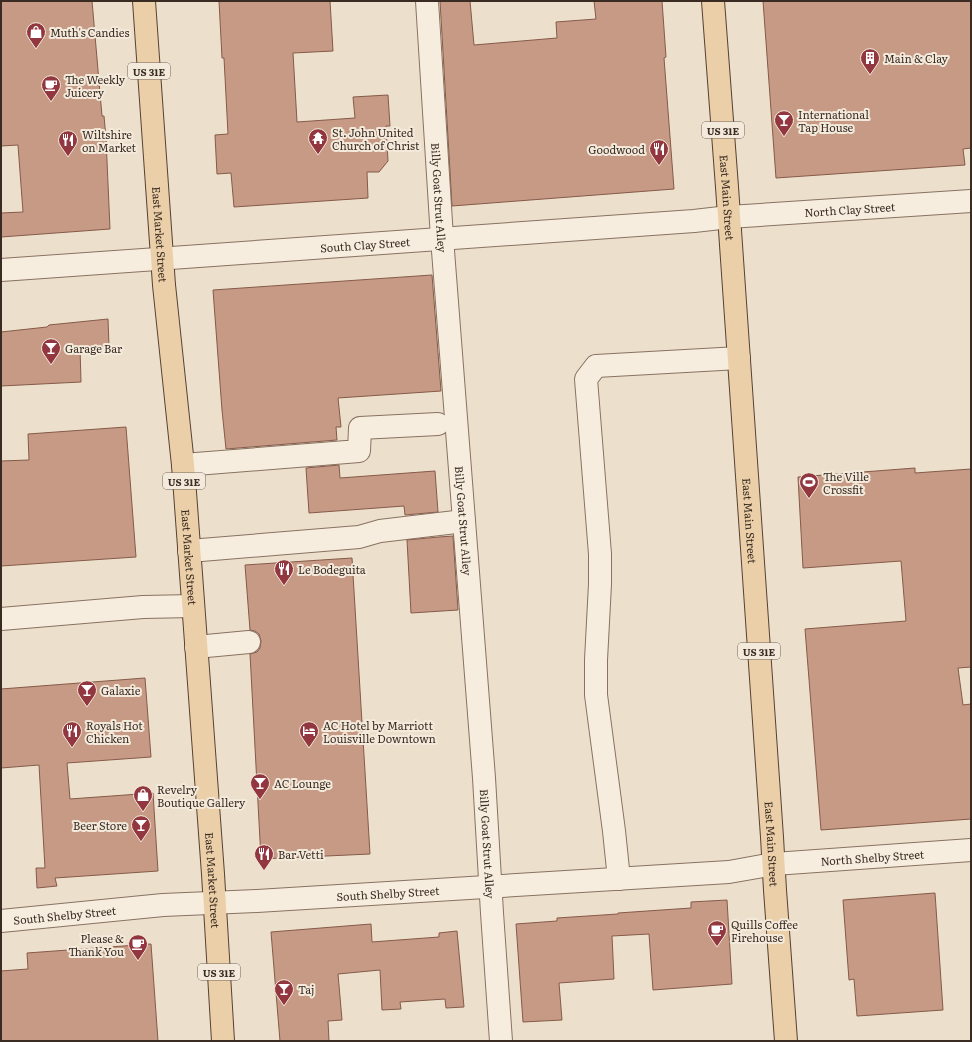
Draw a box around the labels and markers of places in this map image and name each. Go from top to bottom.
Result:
shop icon: Muth's Candies [25,21,47,49]
place label: Muth's Candies [50,24,129,40]
building icon: Main & Clay [859,47,881,75]
place label: Main & Clay [884,50,949,66]
place label: The Weekly Juicery [65,71,126,100]
cafe icon: The Weekly Juicery [40,74,62,102]
place label: International Tap House [798,106,869,135]
bar icon: International Tap House [773,109,795,137]
place label: St. John United Church of Christ [332,124,420,153]
place label: Wiltshire on Market [82,126,137,155]
temple icon: St. John United Church of Christ [307,127,329,155]
restaurant icon: Wiltshire on Market [57,129,79,157]
restaurant icon: Goodwood [648,138,670,166]
place label: Goodwood [588,141,645,157]
bar icon: Garage Bar [40,337,62,365]
place label: Garage Bar [65,340,123,356]
place label: The Ville Crossfit [823,468,869,497]
sports icon: The Ville Crossfit [798,471,820,499]
restaurant icon: Le Bodeguita [273,558,295,586]
place label: Le Bodeguita [298,561,366,577]
bar icon: Galaxie [76,679,98,707]
place label: Galaxie [101,682,141,698]
place label: Royals Hot Chicken [86,717,143,746]
place label: AC Hotel by Marriott Louisville Downtown [323,717,436,746]
restaurant icon: Royals Hot Chicken [61,720,83,748]
hotel icon: AC Hotel by Marriott Louisville Downtown [298,720,320,748]
bar icon: AC Lounge [249,772,271,800]
place label: AC Lounge [274,775,331,791]
place label: Revelry Boutique Gallery [157,781,246,810]
shop icon: Revelry Boutique Gallery [132,784,154,812]
bar icon: Beer Store [130,814,152,842]
place label: Beer Store [73,817,127,833]
restaurant icon: Bar Vetti [253,843,275,871]
place label: Bar Vetti [278,846,324,862]
place label: Quills Coffee Firehouse [731,916,798,945]
cafe icon: Quills Coffee Firehouse [706,919,728,947]
place label: Please & Thank You [68,930,124,959]
cafe icon: Please & Thank You [127,933,149,961]
bar icon: Taj [273,978,295,1006]
place label: Taj [298,981,315,997]

